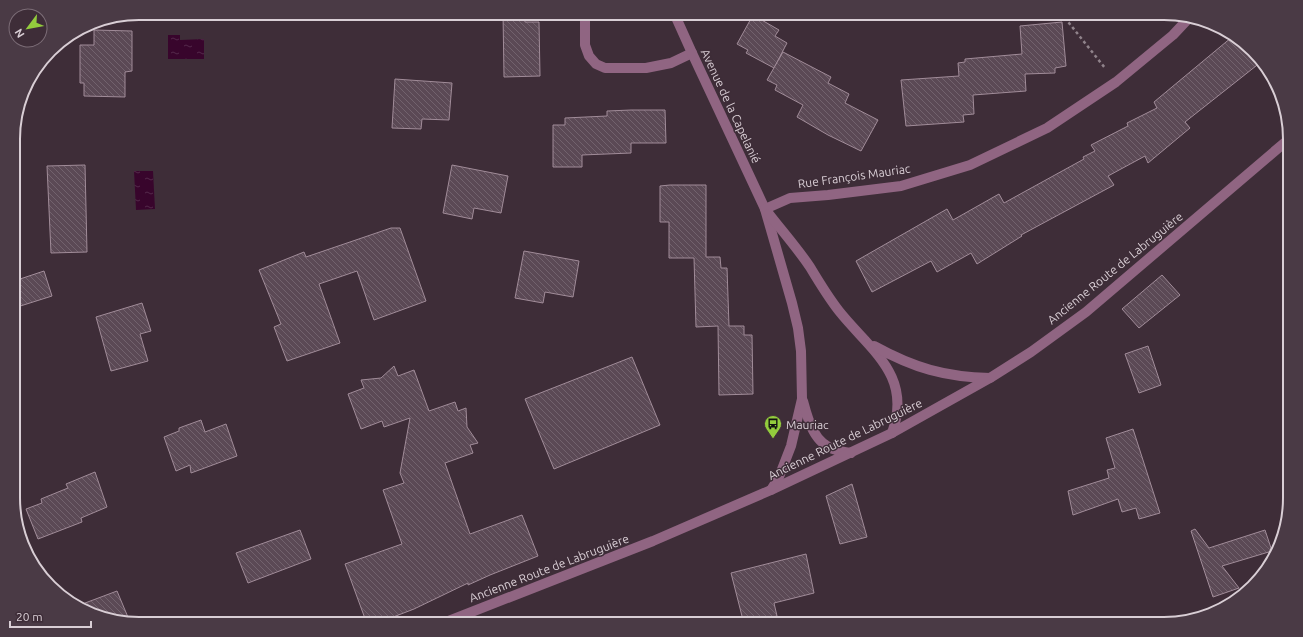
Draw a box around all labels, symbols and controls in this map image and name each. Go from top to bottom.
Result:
north arrow [8,8,48,48]
text: N [12,27,27,40]
street label: Avenue de la Capelanié [699,47,763,165]
street label: Rue François Mauriac [797,162,911,190]
street label: Ancienne Route de Labruguière [1045,210,1185,326]
street label: Ancienne Route de Labruguière [766,396,924,482]
bus stop icon: Mauriac [763,414,783,439]
place label: Mauriac [786,418,829,431]
street label: Ancienne Route de Labruguière [467,532,631,604]
scale bar [10,603,91,629]
text: 20 m [16,610,43,623]

